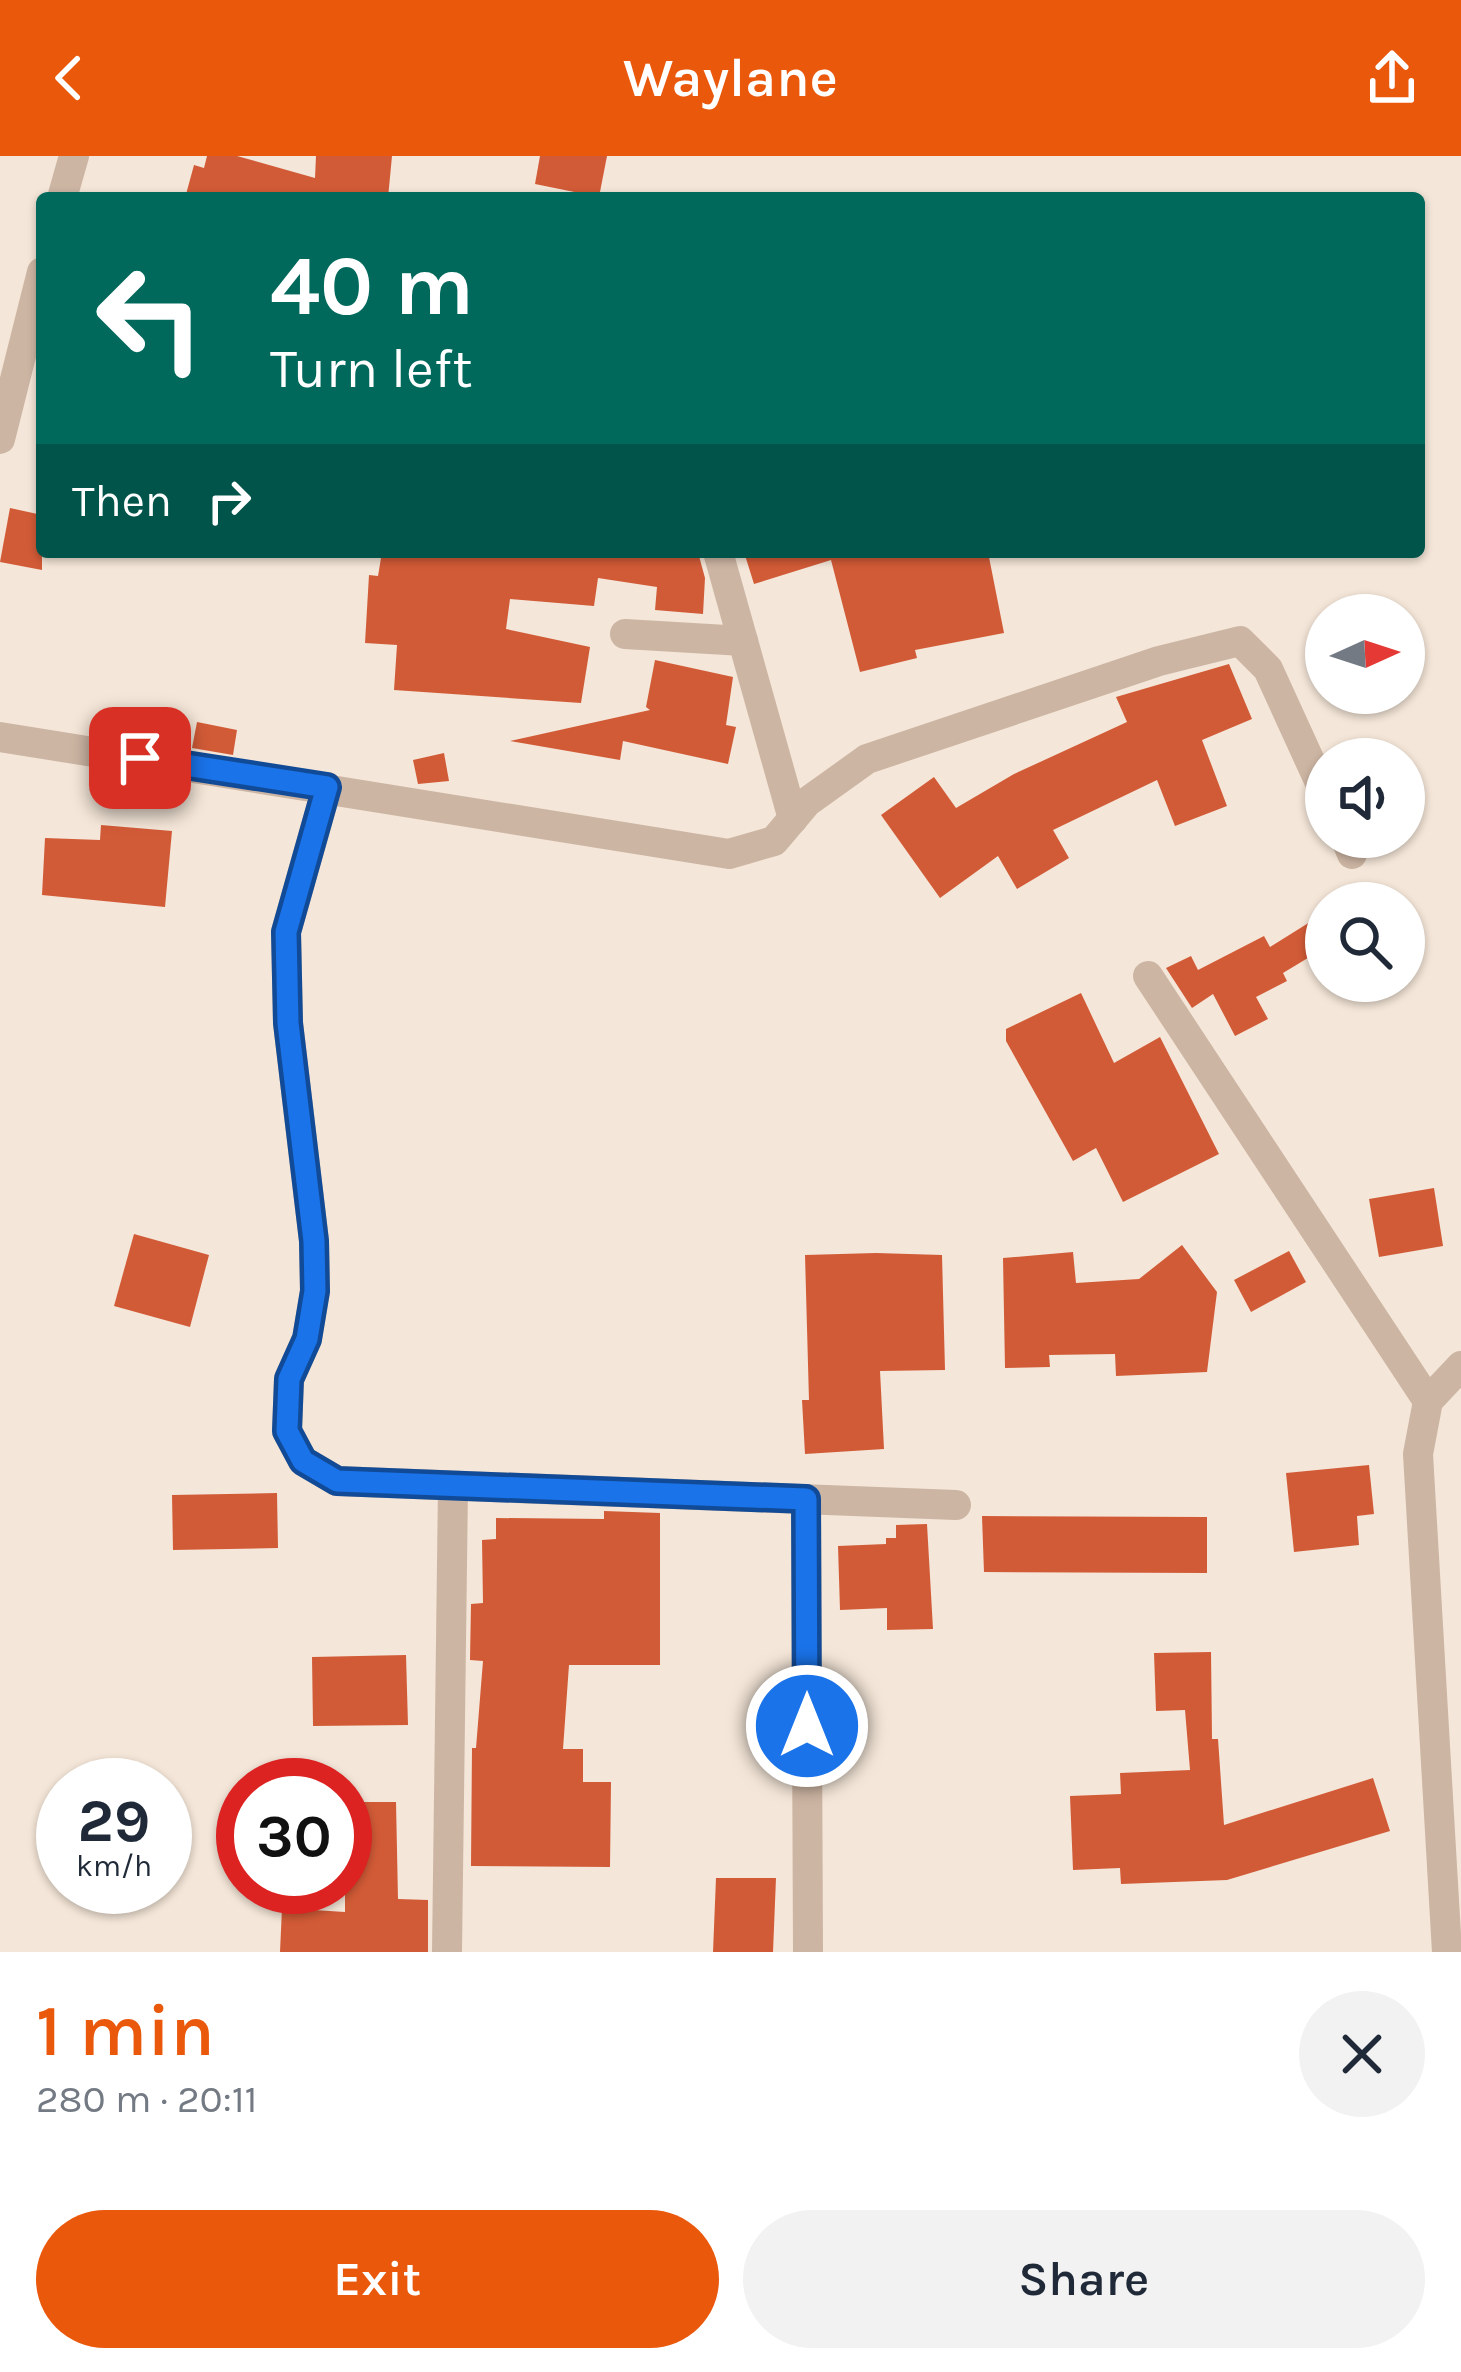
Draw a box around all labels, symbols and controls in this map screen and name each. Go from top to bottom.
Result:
icon: back [36,45,102,111]
icon: share [1359,45,1425,111]
text: Waylane [623,46,838,110]
text: 40 m [270,237,474,335]
icon: left [72,240,228,396]
text: Turn left [270,337,473,401]
icon: right [196,468,262,534]
text: Then [72,475,172,527]
north arrow [1305,594,1425,714]
map controls [1305,594,1425,1002]
pin [89,707,191,809]
icon: arrive [107,725,173,791]
button: sound [1305,738,1425,858]
button: search [1305,882,1425,1002]
position arrow [744,1663,870,1789]
speed limit sign: 30 [216,1758,372,1914]
text: 29 [78,1786,150,1856]
text: km/h [76,1848,152,1884]
text: 1 min [36,1989,215,2073]
button: close [1299,1991,1425,2117]
text: 280 m · 20:11 [36,2076,257,2122]
button: Exit [36,2210,719,2348]
button: Share [743,2210,1425,2348]

